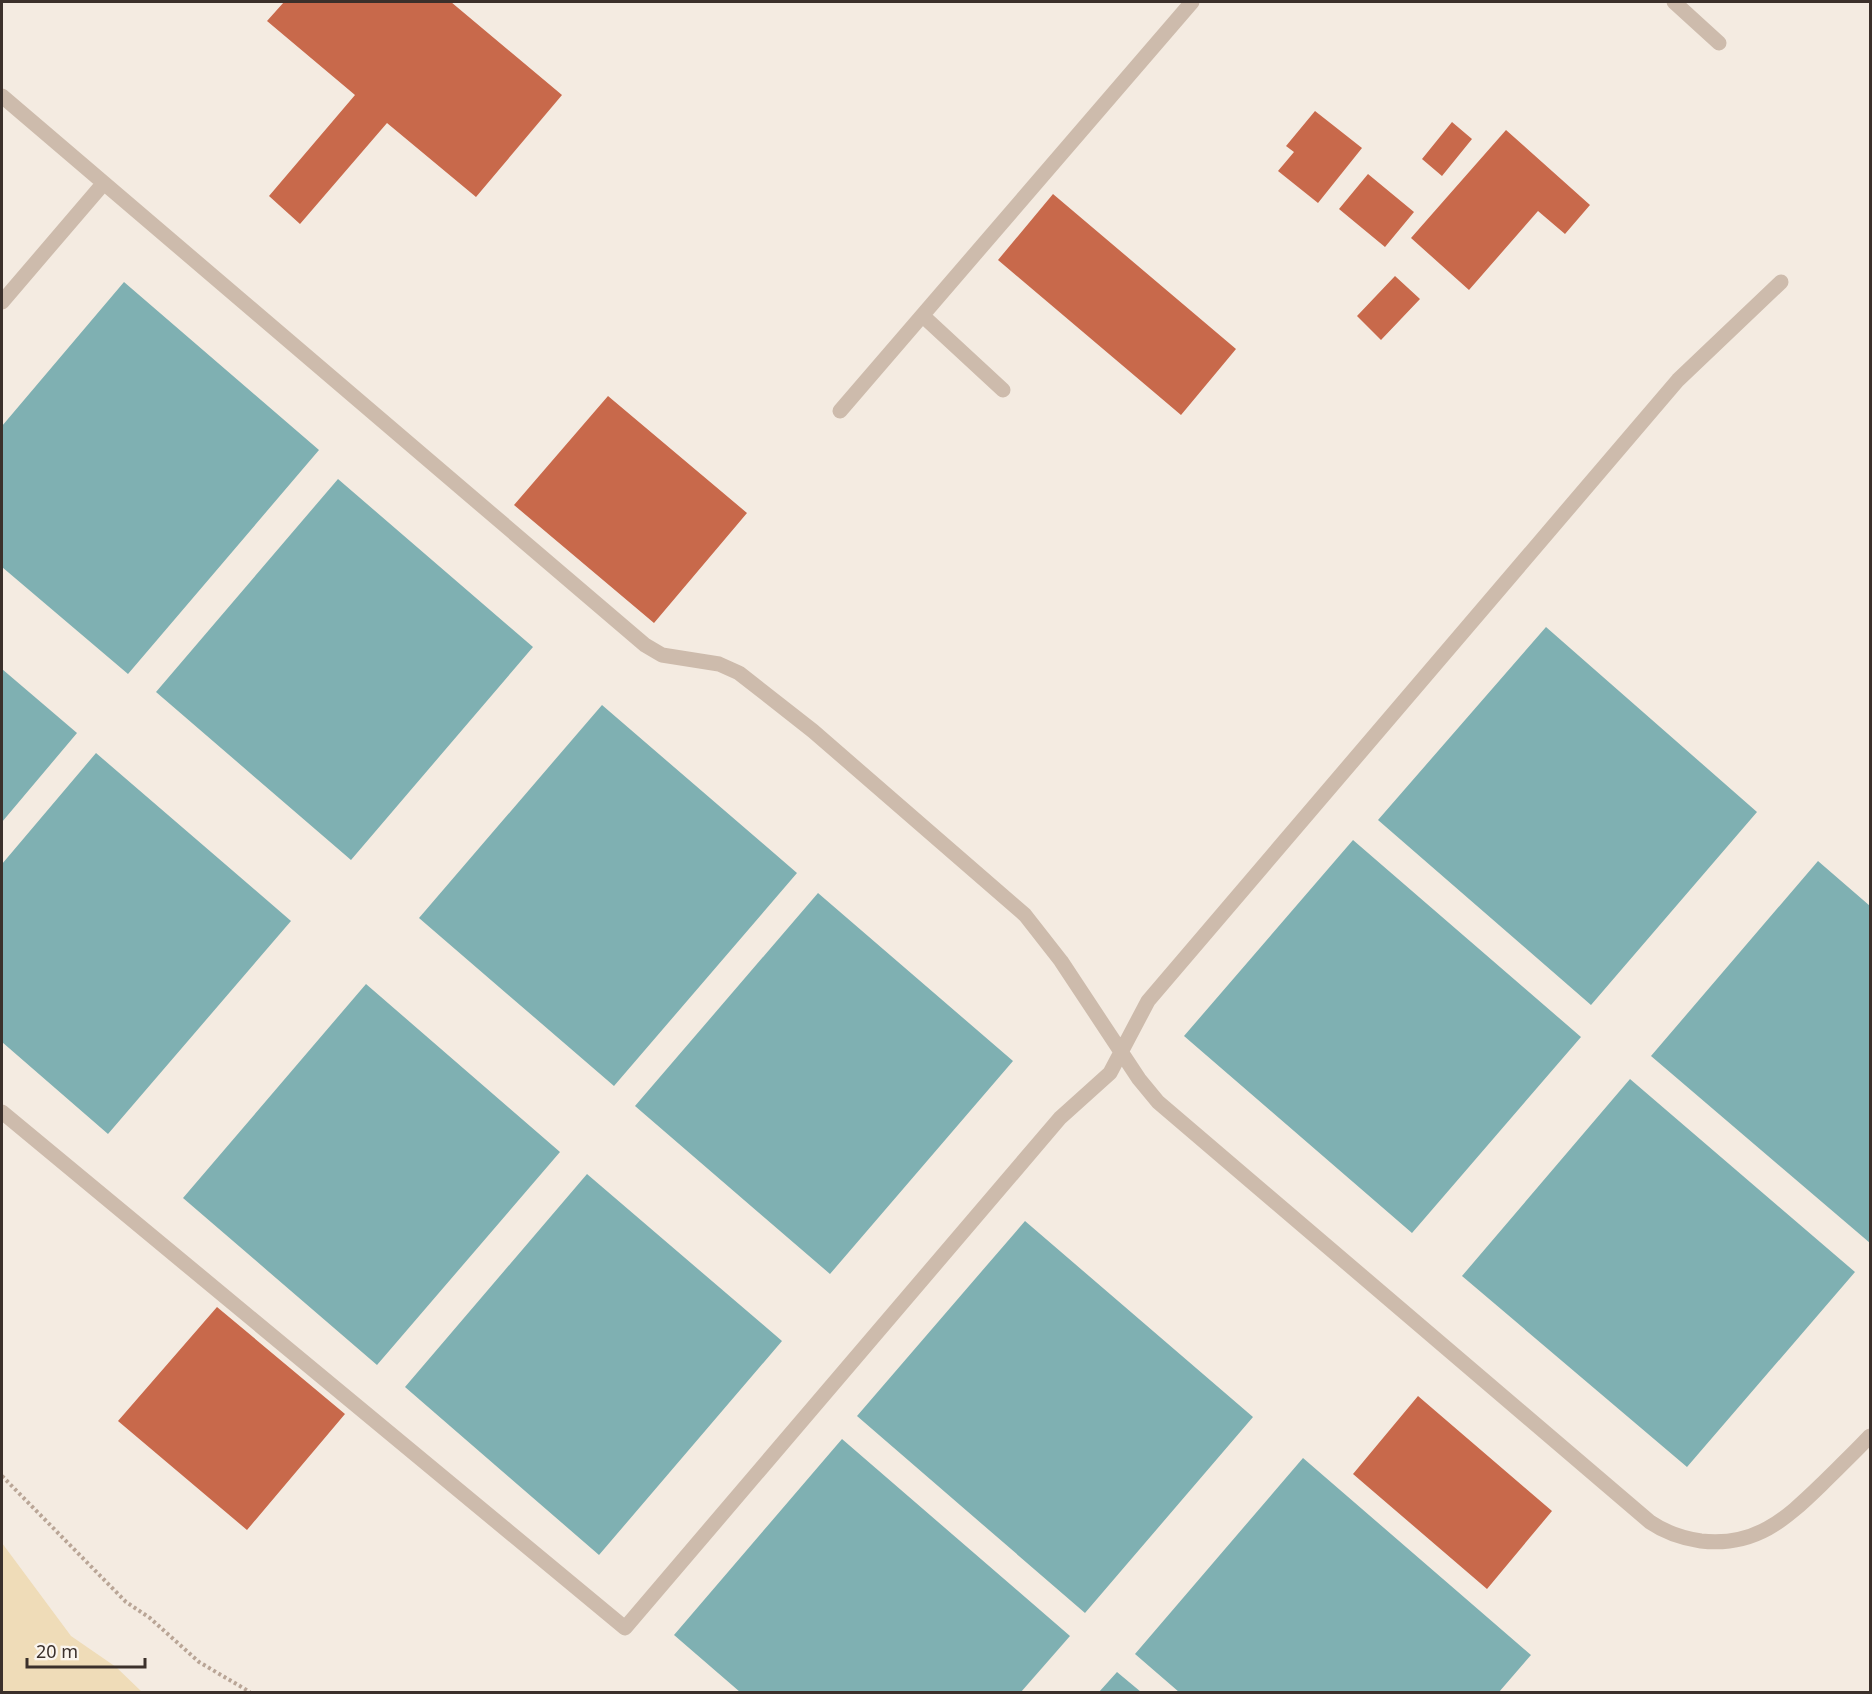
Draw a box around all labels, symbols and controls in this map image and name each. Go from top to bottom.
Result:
scale bar [27,1631,146,1669]
text: 20 m [36,1639,78,1663]

